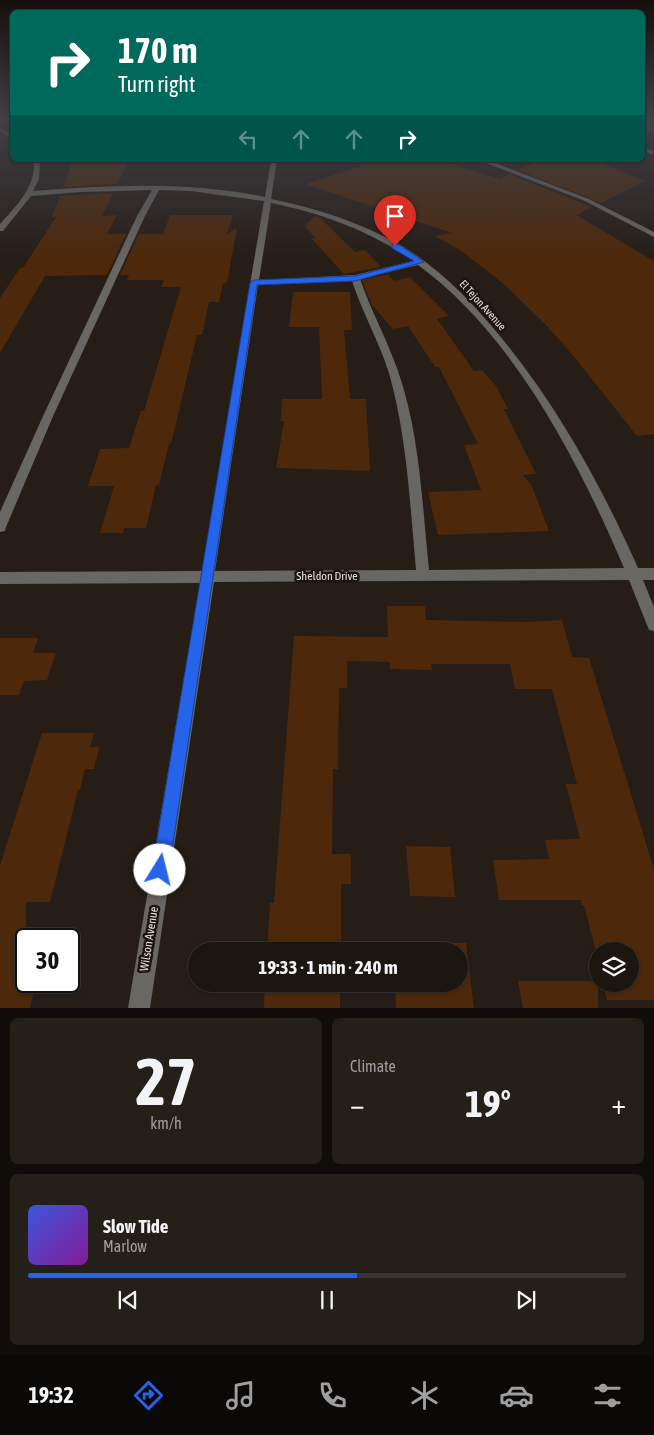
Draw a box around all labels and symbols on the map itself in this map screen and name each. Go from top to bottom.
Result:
pin [374,195,416,246]
street label: El Tejon Avenue [457,277,509,333]
street label: Sheldon Drive [296,569,358,583]
position arrow [133,843,185,895]
street label: Wilson Avenue [137,906,161,972]
speed limit sign: 30 [15,928,80,993]

